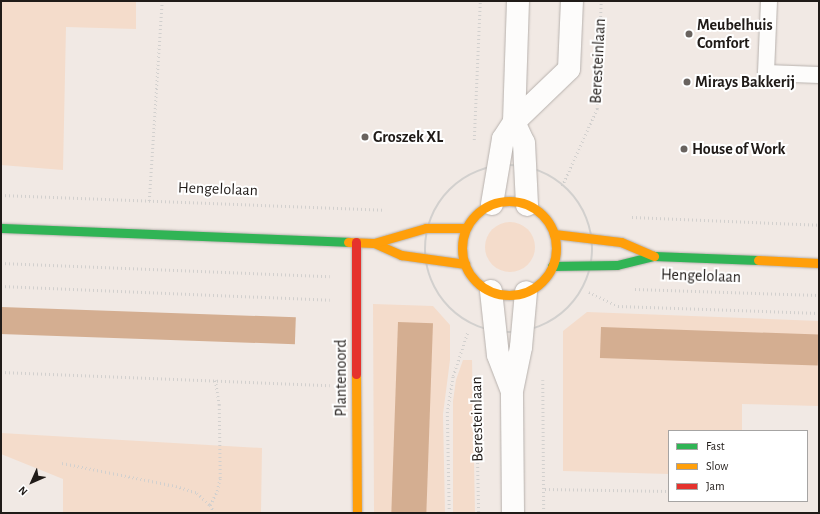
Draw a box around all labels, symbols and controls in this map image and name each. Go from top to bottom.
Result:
place label: Meubelhuis Comfort [697,15,773,53]
street label: Beresteinlaan [586,18,610,104]
marker: Meubelhuis Comfort [684,29,694,39]
place label: Mirays Bakkerij [695,72,795,92]
marker: Mirays Bakkerij [682,77,692,87]
place label: Groszek XL [373,127,443,147]
marker: Groszek XL [360,132,370,142]
place label: House of Work [692,139,785,159]
marker: House of Work [679,144,689,154]
street label: Hengelolaan [178,178,258,200]
street label: Hengelolaan [661,265,741,287]
street label: Plantenoord [331,339,351,417]
street label: Beresteinlaan [467,376,487,462]
legend [668,430,808,502]
text: Fast [706,440,725,452]
text: Slow [706,460,728,472]
north arrow [12,462,52,502]
text: Jam [706,480,725,492]
text: N [17,484,30,497]

